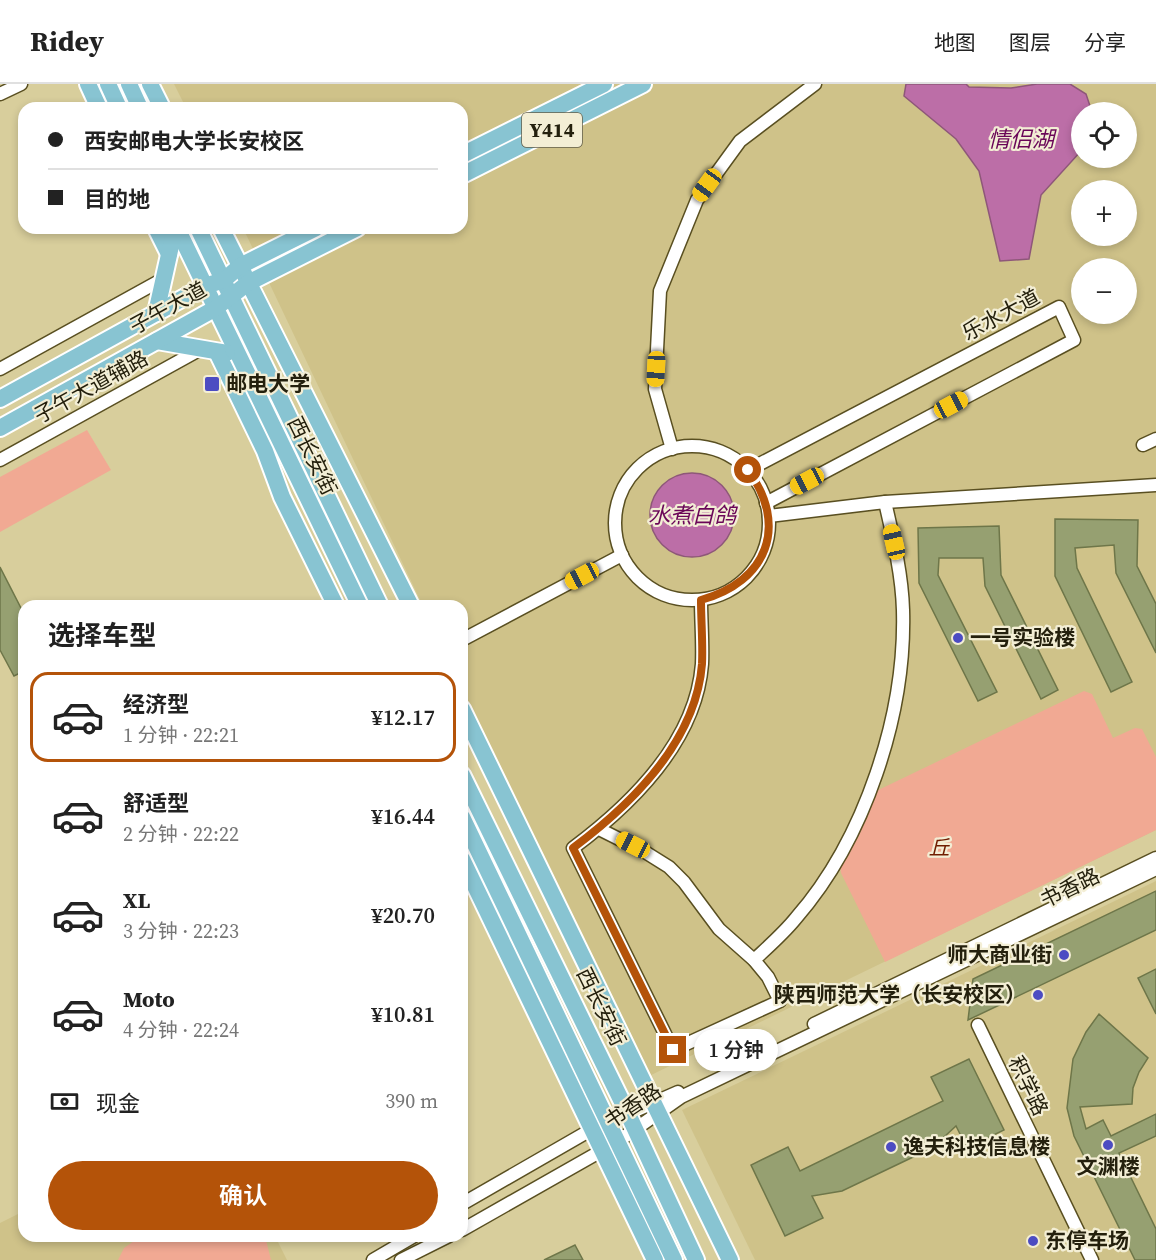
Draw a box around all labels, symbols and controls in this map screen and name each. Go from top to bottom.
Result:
text: Ridey [30,22,104,60]
text: 地图 [934,28,976,57]
text: 图层 [1009,28,1051,57]
text: 分享 [1084,28,1126,57]
map controls [1071,102,1137,324]
button: locate [1071,102,1137,168]
road number: Y414 [522,113,582,147]
water label: 情侣湖 [988,124,1057,154]
text: 西安邮电大学长安校区 [84,126,304,156]
car [689,165,725,205]
button: + [1071,180,1137,246]
text: 目的地 [84,184,150,214]
button: − [1071,258,1137,324]
street label: 子午大道 [124,275,212,341]
street label: 乐水大道 [957,282,1045,347]
street label: 子午大道辅路 [29,343,153,430]
car [646,351,666,387]
place label: 邮电大学 [226,369,310,398]
marker: 邮电大学 [203,375,221,393]
car [931,389,971,421]
street label: 西长安街 [281,412,344,500]
route start [734,456,761,483]
car [787,465,827,497]
water label: 水煮白鸽 [648,500,739,530]
car [881,522,907,562]
car [562,560,602,592]
text: 选择车型 [48,617,156,654]
place label: 一号实验楼 [970,623,1075,652]
marker: 一号实验楼 [951,631,965,645]
text: 经济型 [123,689,189,719]
icon: car [51,690,105,744]
text: ¥12.17 [371,702,435,732]
text: 1 分钟 · 22:21 [123,721,239,749]
text: 舒适型 [123,788,189,818]
icon: car [51,789,105,843]
text: ¥16.44 [371,801,435,831]
text: 2 分钟 · 22:22 [123,820,239,848]
car [613,829,653,861]
park label: 丘 [929,833,951,862]
street label: 书香路 [1035,861,1104,914]
text: XL [123,885,150,915]
icon: car [51,888,105,942]
text: ¥20.70 [371,900,435,930]
text: 3 分钟 · 22:23 [123,917,239,945]
place label: 师大商业街 [947,940,1052,969]
marker: 师大商业街 [1057,948,1071,962]
street label: 西长安街 [570,963,633,1051]
place label: 陕西师范大学（长安校区） [774,980,1026,1009]
text: Moto [123,984,175,1014]
icon: car [51,987,105,1041]
marker: 陕西师范大学（长安校区） [1031,988,1045,1002]
text: ¥10.81 [371,999,435,1029]
text: 4 分钟 · 22:24 [123,1016,239,1044]
callout: 1 分钟 [694,1029,778,1071]
route end [659,1036,686,1063]
text: 1 分钟 [709,1036,763,1064]
street label: 积学路 [1002,1051,1055,1120]
street label: 书香路 [598,1076,667,1135]
icon: cash [48,1085,81,1118]
text: 390 m [385,1087,438,1115]
text: 现金 [96,1088,140,1118]
place label: 逸夫科技信息楼 [903,1132,1050,1161]
marker: 文渊楼 [1101,1138,1115,1152]
marker: 逸夫科技信息楼 [884,1140,898,1154]
place label: 文渊楼 [1077,1152,1140,1181]
button: 确认 [48,1161,438,1230]
place label: 东停车场 [1045,1226,1129,1255]
marker: 东停车场 [1026,1234,1040,1248]

